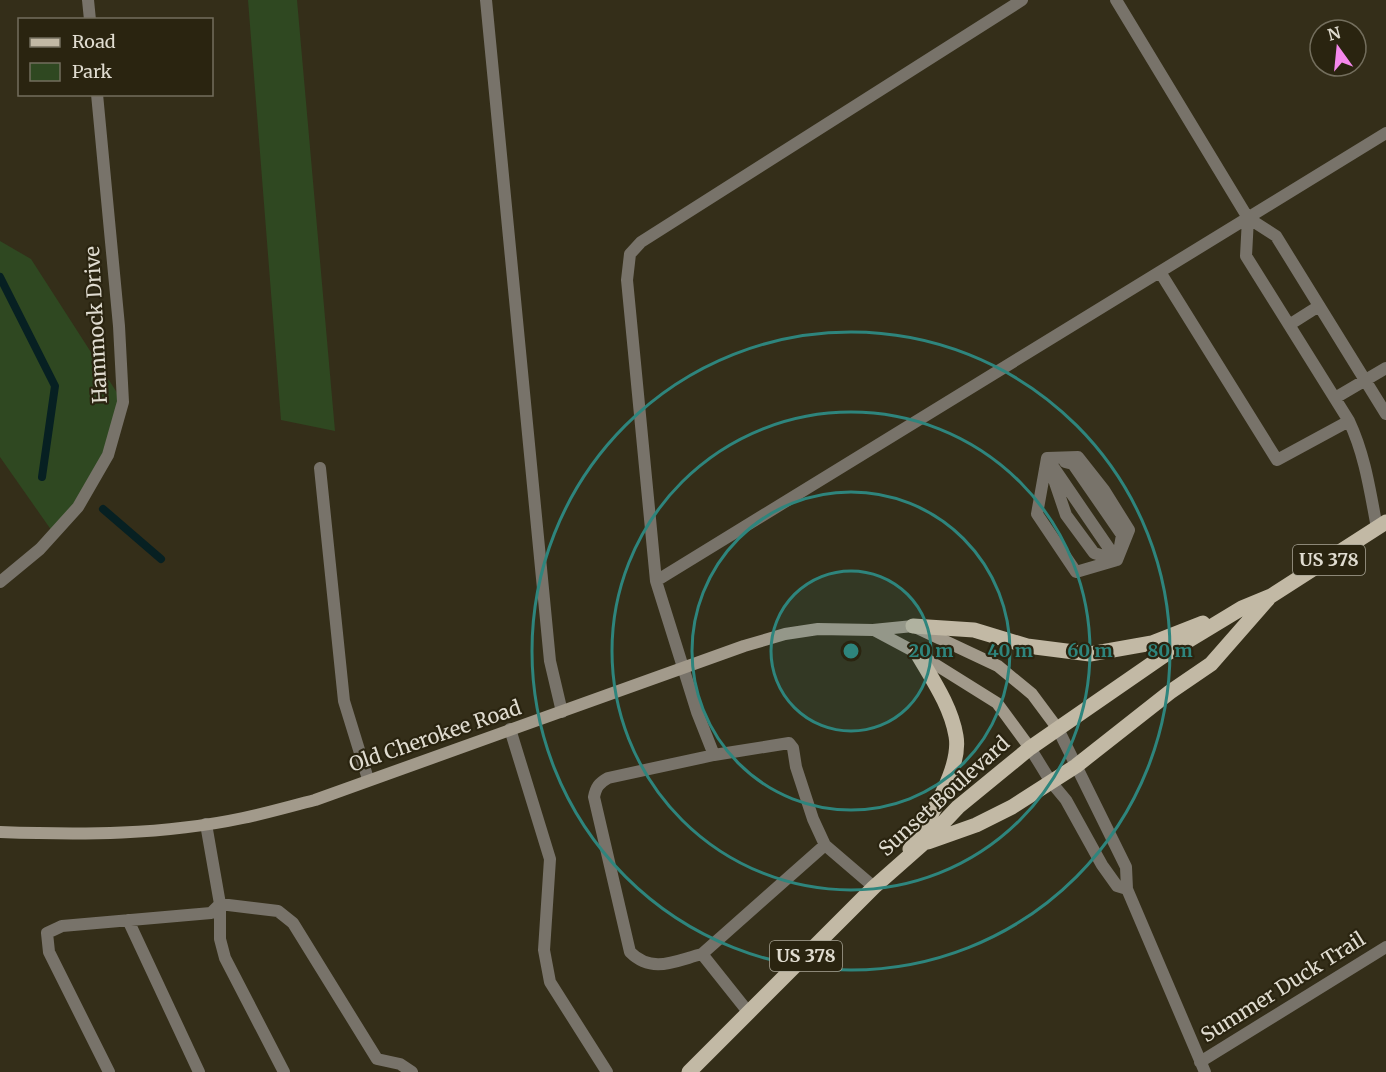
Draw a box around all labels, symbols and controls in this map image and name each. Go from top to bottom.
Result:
legend [18,18,213,96]
north arrow [1308,18,1368,78]
text: N [1325,22,1343,45]
text: Road [72,30,116,53]
text: Park [72,60,113,83]
street label: Hammock Drive [79,246,112,404]
road number: US 378 [1293,545,1365,575]
text: 20 m [909,639,953,662]
text: 40 m [987,639,1033,662]
text: 60 m [1067,639,1113,662]
text: 80 m [1147,639,1193,662]
centre of rings [841,641,861,661]
street label: Old Cherokee Road [345,694,524,777]
street label: Sunset Boulevard [873,730,1014,861]
street label: Summer Duck Trail [1196,926,1369,1047]
road number: US 378 [770,941,842,971]

